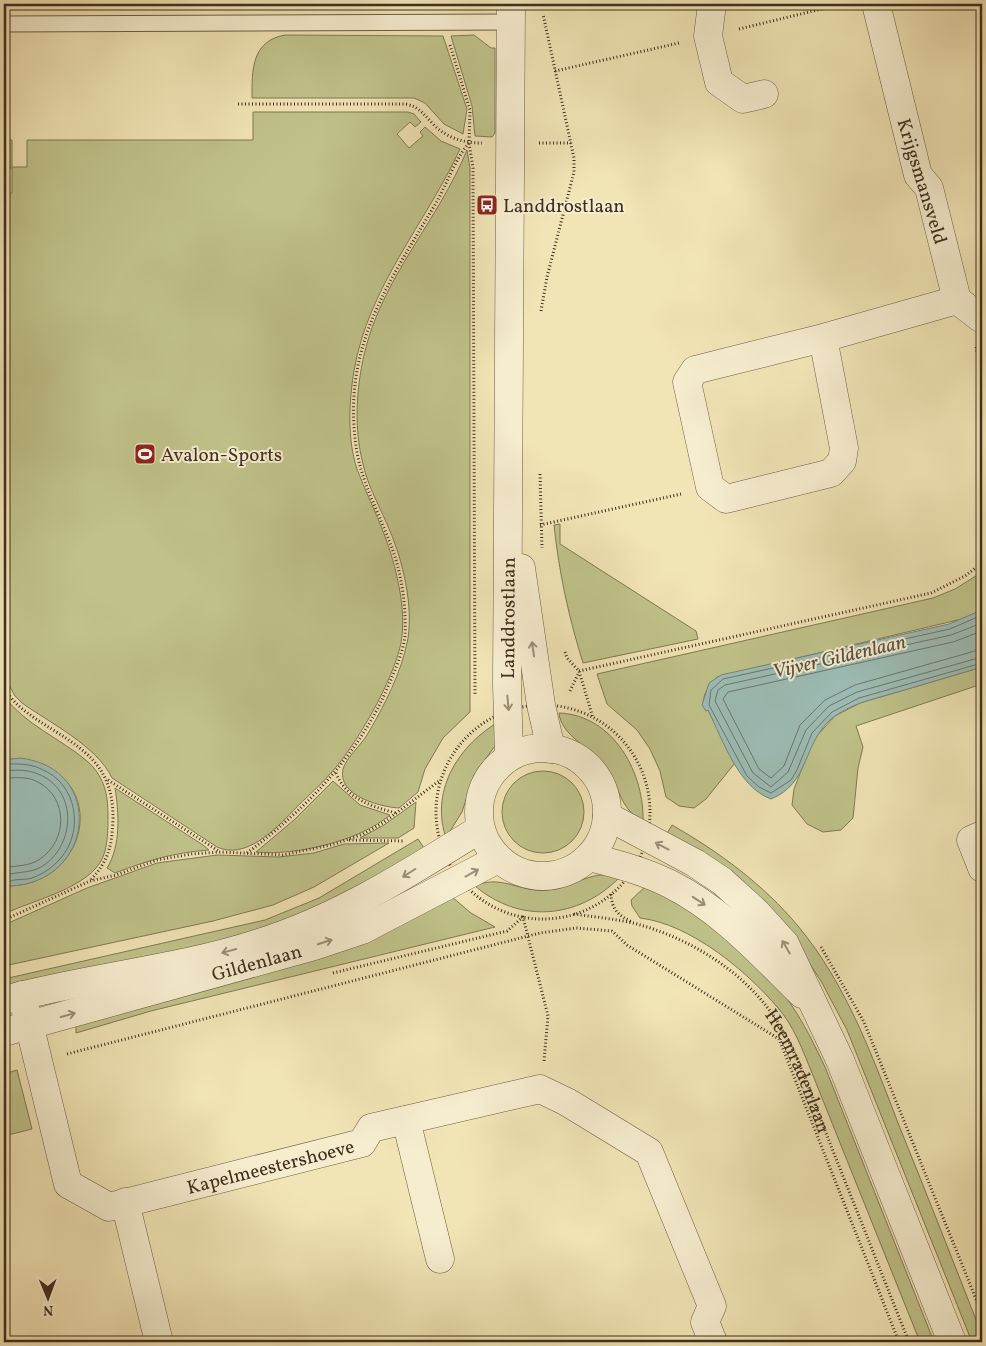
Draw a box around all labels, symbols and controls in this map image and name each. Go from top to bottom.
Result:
street label: Krijgsmansveld [890,116,953,248]
bus stop icon: Landdrostlaan [475,193,499,217]
place label: Landdrostlaan [503,194,625,220]
sports icon: Avalon-Sports [133,442,157,466]
place label: Avalon-Sports [161,443,282,469]
street label: Landdrostlaan [496,557,523,679]
water label: Vijver Gildenlaan [770,629,909,687]
one-way arrow [527,641,537,657]
one-way arrow [504,695,513,711]
one-way arrow [655,840,670,850]
one-way arrow [402,868,416,878]
one-way arrow [464,868,479,877]
one-way arrow [691,897,705,907]
one-way arrow [317,937,333,946]
street label: Gildenlaan [209,939,305,989]
one-way arrow [781,940,791,955]
one-way arrow [221,947,237,957]
street label: Heemradenlaan [758,1004,836,1137]
one-way arrow [59,1009,75,1019]
street label: Kapelmeestershoeve [184,1134,357,1202]
north arrow [22,1274,72,1324]
text: N [43,1300,53,1319]

